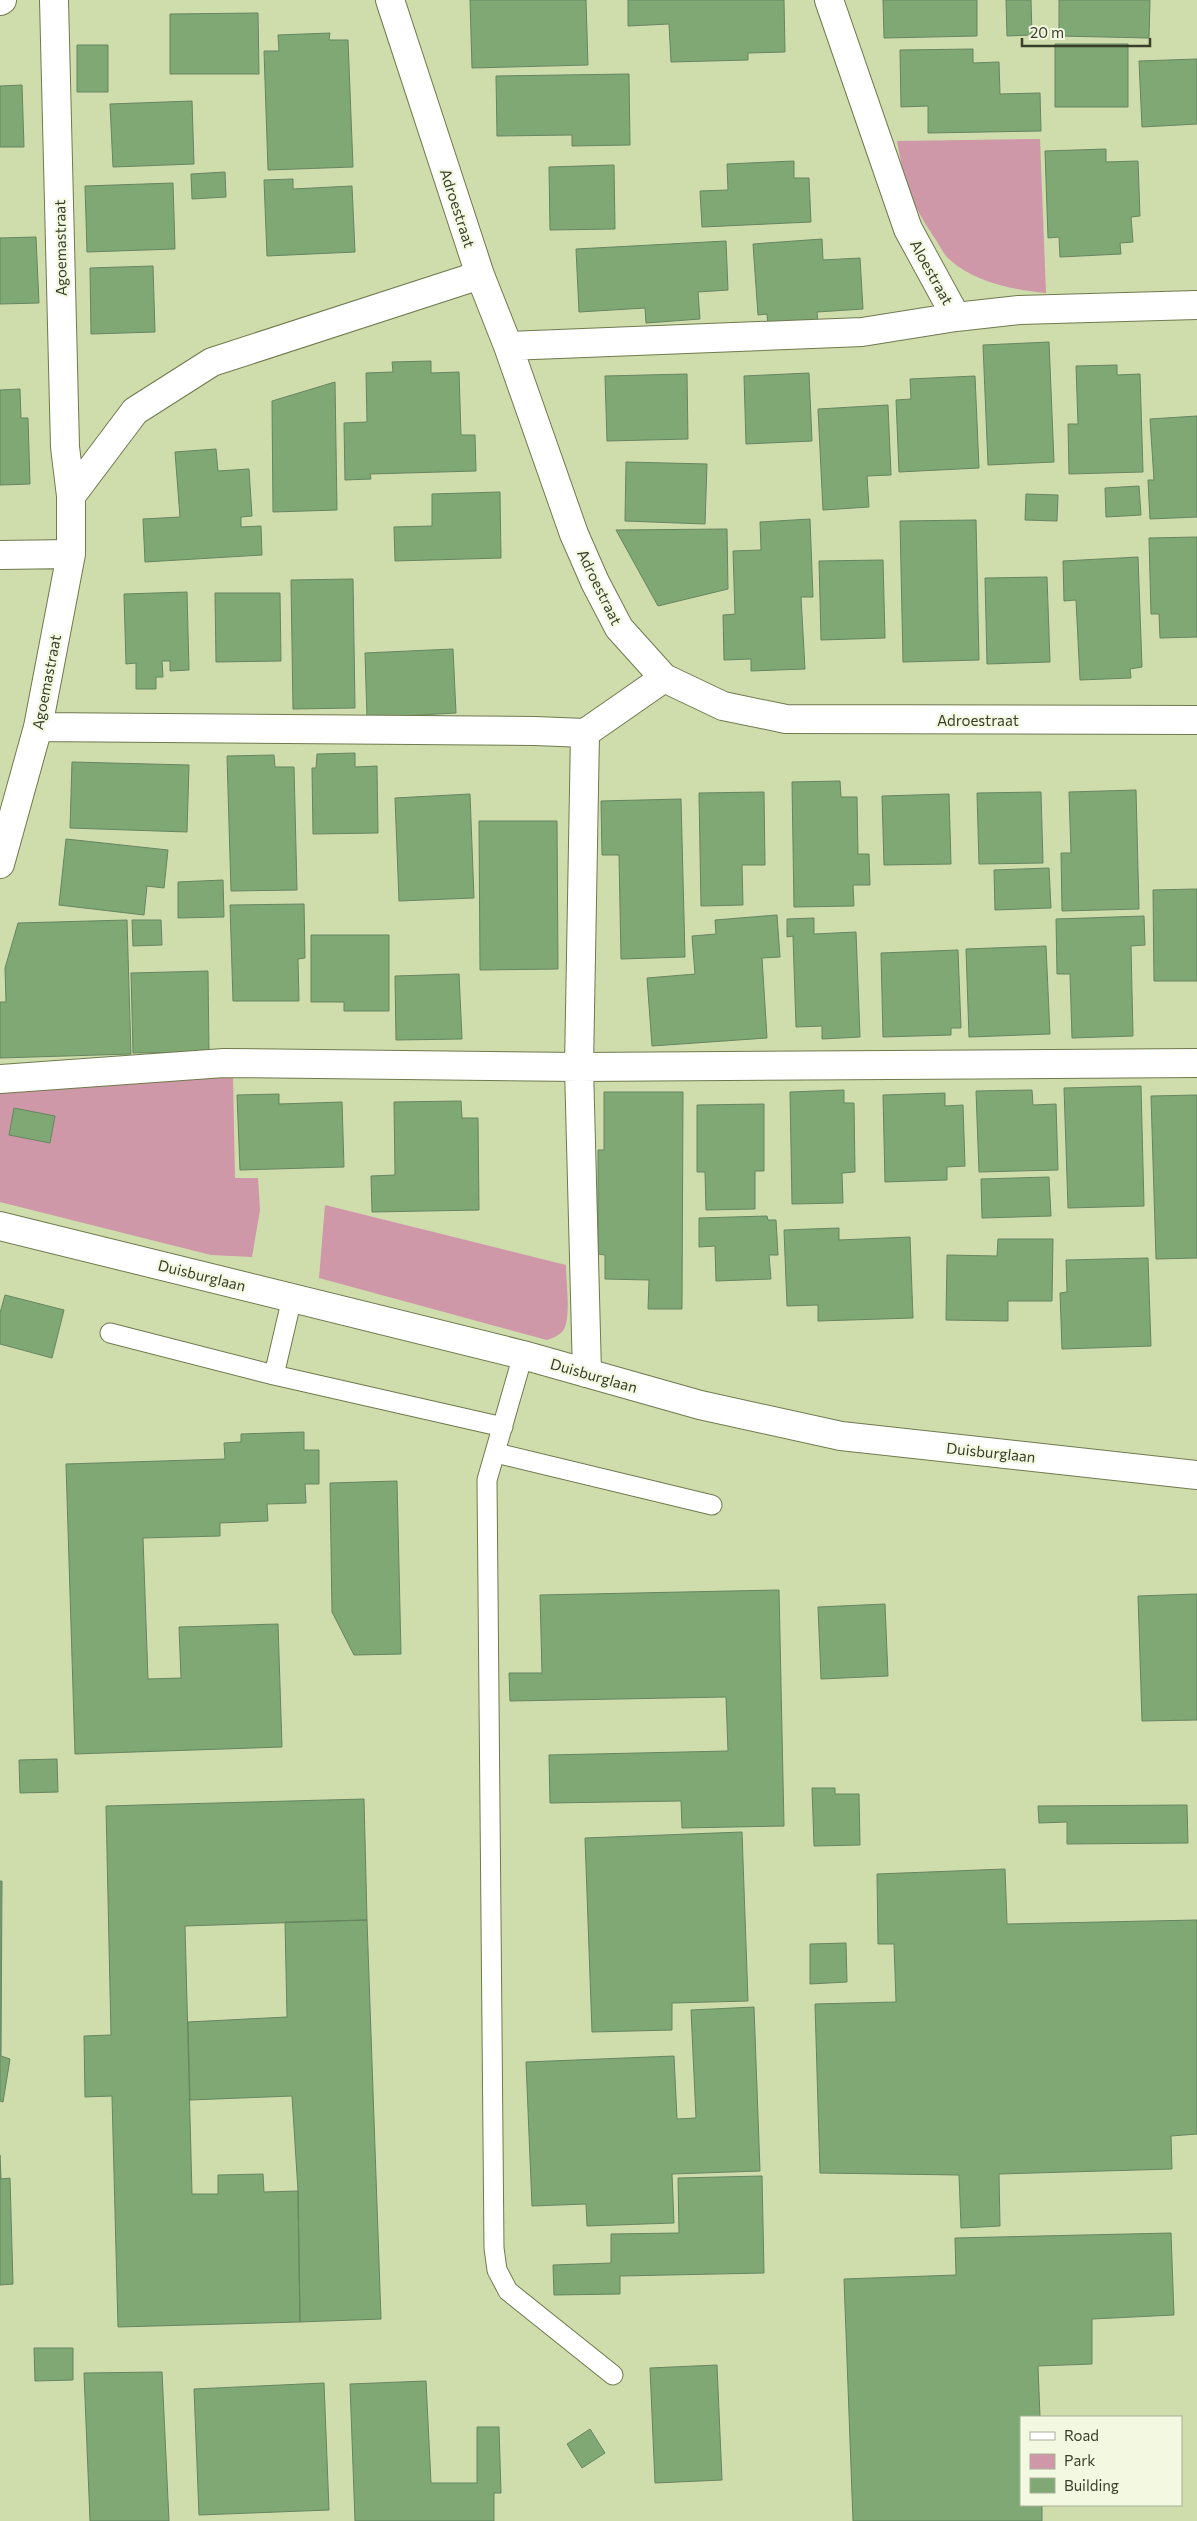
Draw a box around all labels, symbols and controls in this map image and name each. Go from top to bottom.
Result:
scale bar [1022,15,1150,47]
text: 20 m [1030,23,1064,41]
street label: Adroestraat [437,166,479,250]
street label: Agoemastraat [50,200,70,296]
street label: Aloestraat [907,236,957,308]
street label: Adroestraat [574,546,626,628]
street label: Agoemastraat [28,633,64,731]
street label: Adroestraat [937,711,1019,729]
street label: Duisburglaan [156,1255,248,1295]
street label: Duisburglaan [548,1354,640,1396]
street label: Duisburglaan [946,1438,1036,1466]
legend [1020,2416,1182,2506]
text: Road [1064,2426,1099,2444]
text: Park [1064,2451,1095,2469]
text: Building [1064,2476,1119,2494]

